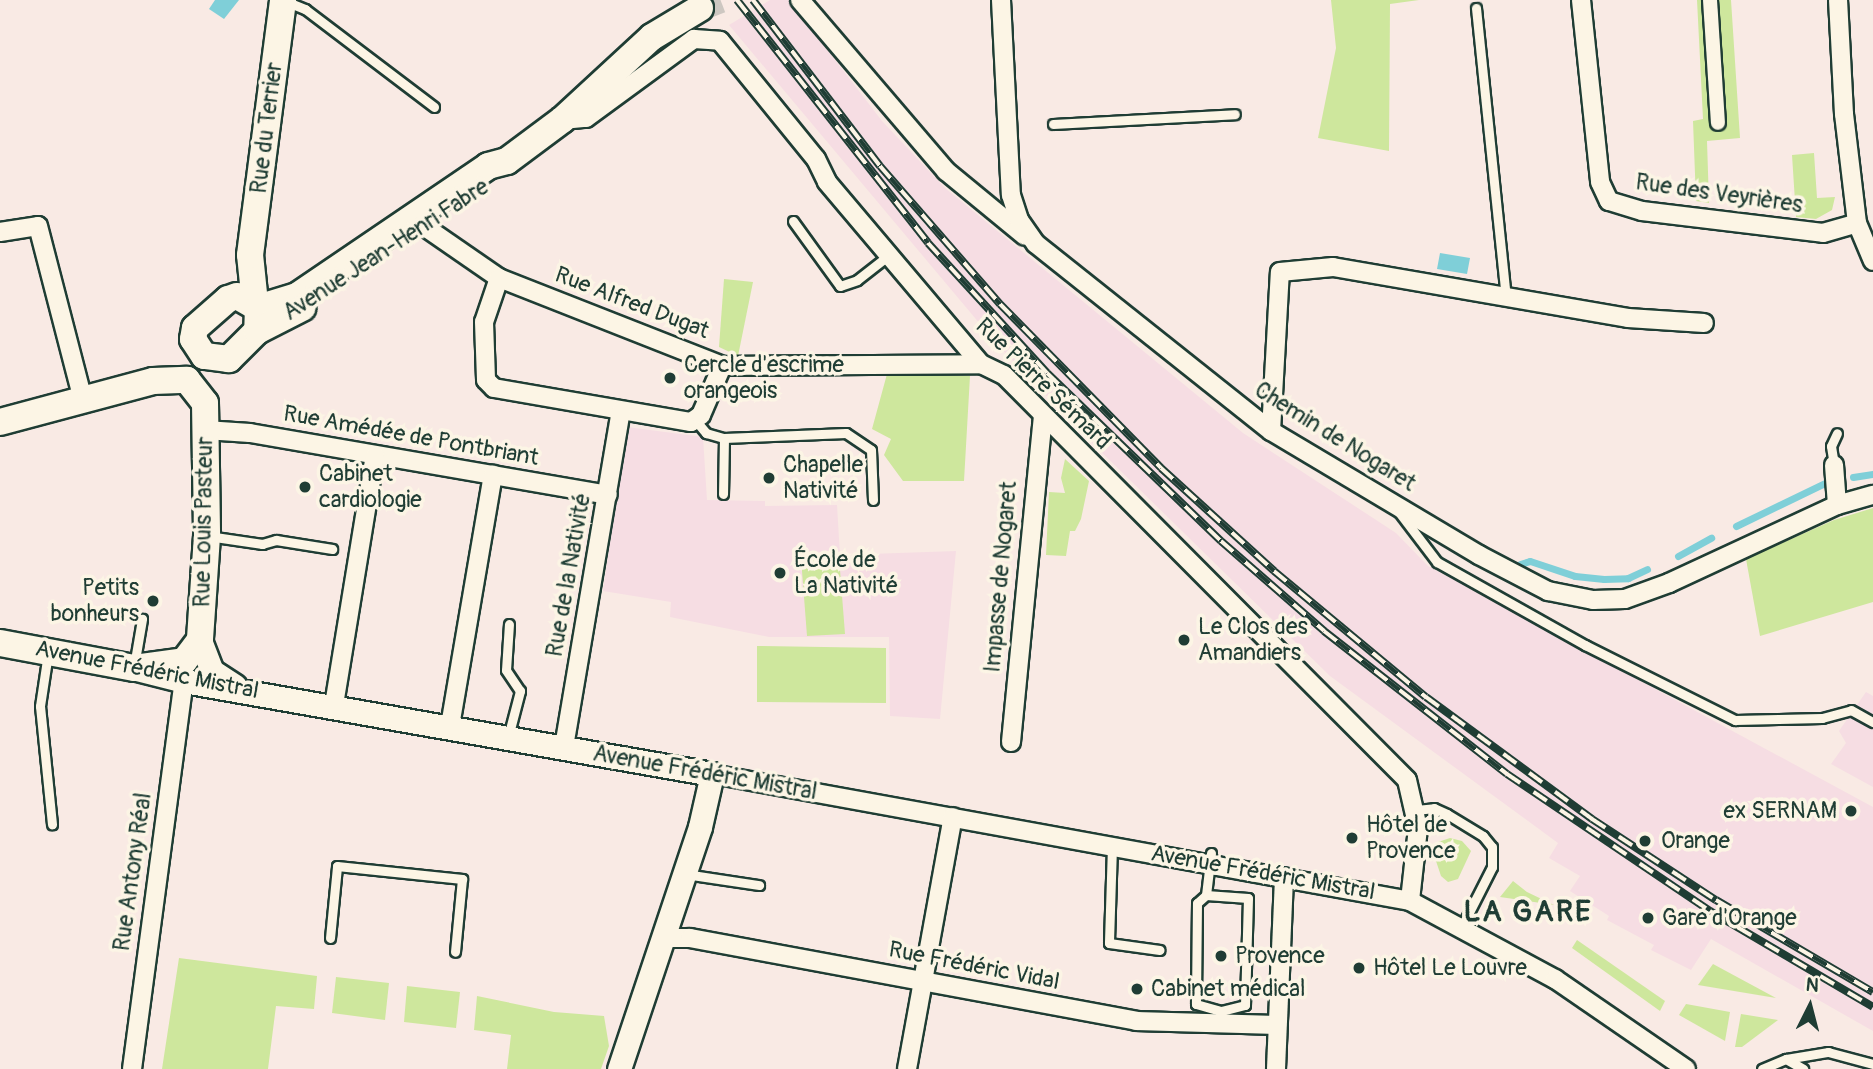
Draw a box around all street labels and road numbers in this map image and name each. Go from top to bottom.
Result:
street label: Rue du Terrier [245,61,289,195]
street label: Rue des Veyrières [1634,169,1804,219]
street label: Avenue Jean-Henri Fabre [278,173,494,327]
street label: Rue Alfred Dugat [551,261,713,345]
street label: Rue Pierre Sémard [970,312,1116,456]
street label: Chemin de Nogaret [1249,376,1421,498]
street label: Rue Amédée de Pontbriant [281,400,541,472]
street label: Rue Louis Pasteur [189,436,219,608]
street label: Impasse de Nogaret [979,480,1023,674]
street label: Rue de la Nativité [541,491,597,659]
street label: Avenue Frédéric Mistral [33,635,261,705]
street label: Avenue Frédéric Mistral [591,740,819,806]
street label: Rue Antony Réal [108,791,158,953]
street label: Avenue Frédéric Mistral [1149,840,1377,906]
street label: Rue Frédéric Vidal [886,936,1062,996]

